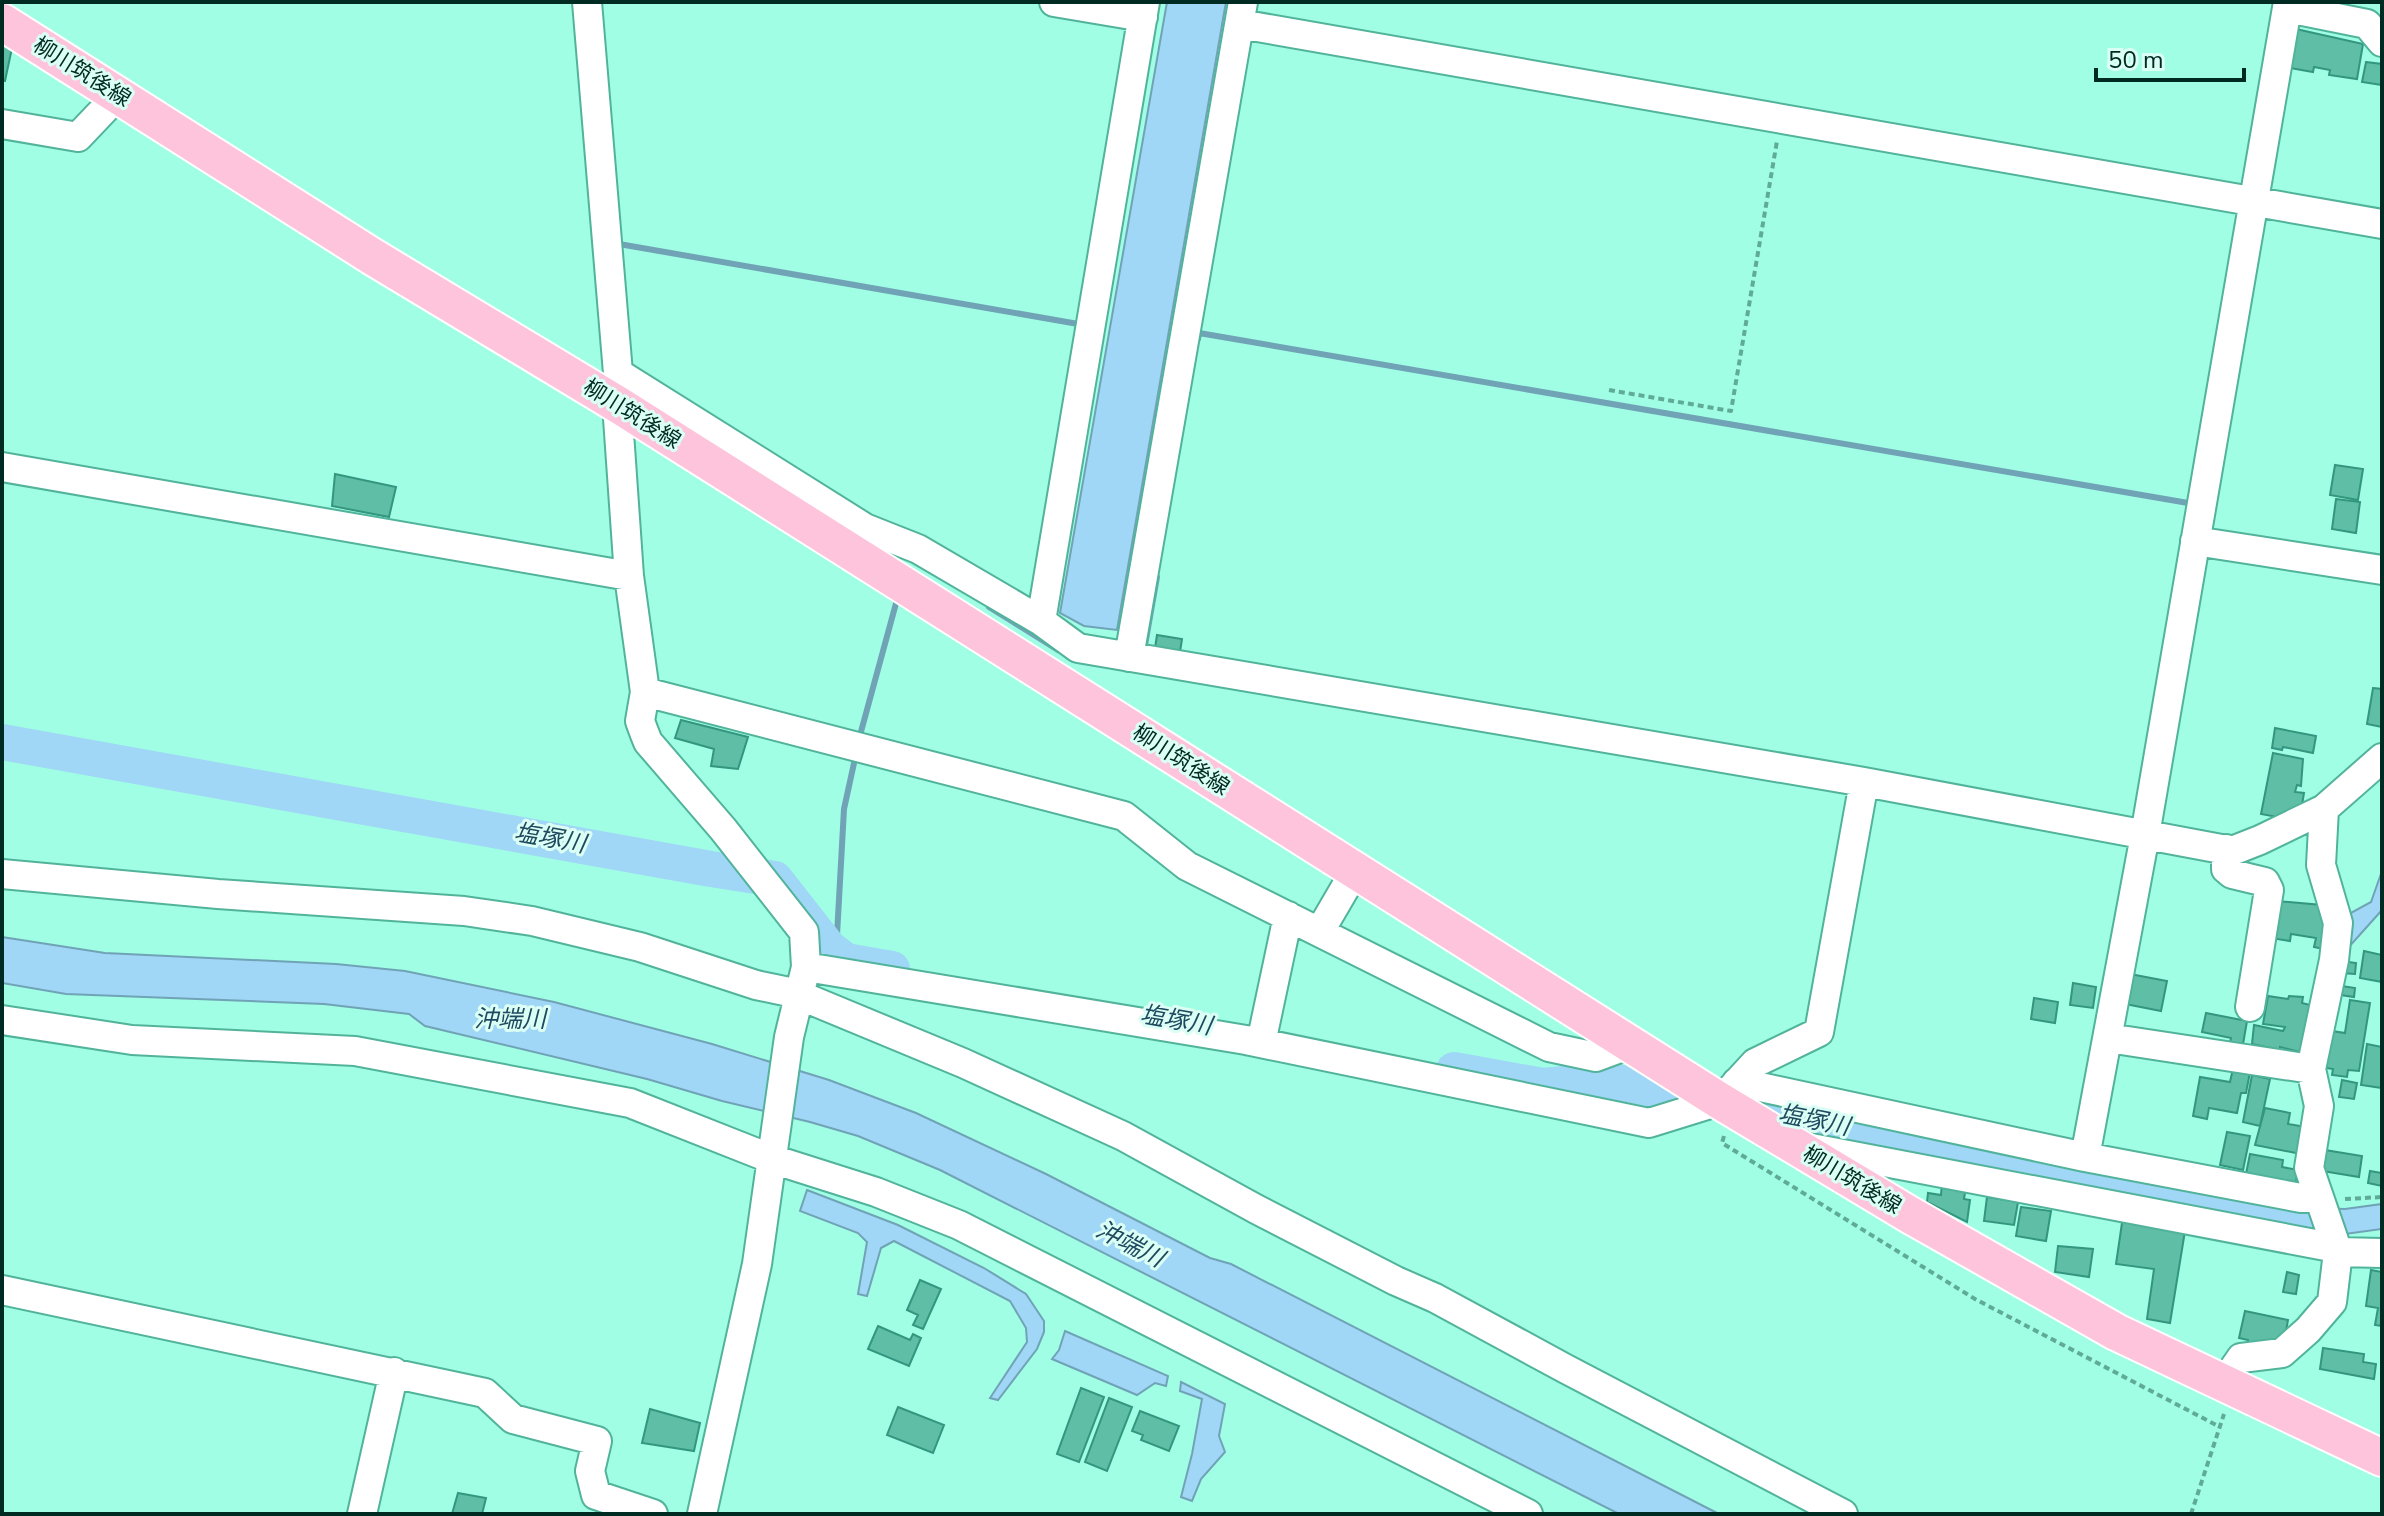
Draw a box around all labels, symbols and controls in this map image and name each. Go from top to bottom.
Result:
street label: 柳川筑後線 [27,30,137,114]
scale bar [2096,32,2244,82]
text: 50 m [2108,44,2164,76]
street label: 柳川筑後線 [577,372,687,456]
street label: 柳川筑後線 [1127,717,1235,803]
water label: 塩塚川 [512,816,591,861]
water label: 塩塚川 [1138,998,1217,1043]
water label: 沖端川 [474,1003,549,1035]
water label: 塩塚川 [1776,1097,1855,1143]
street label: 柳川筑後線 [1797,1139,1907,1221]
water label: 沖端川 [1091,1213,1172,1276]

